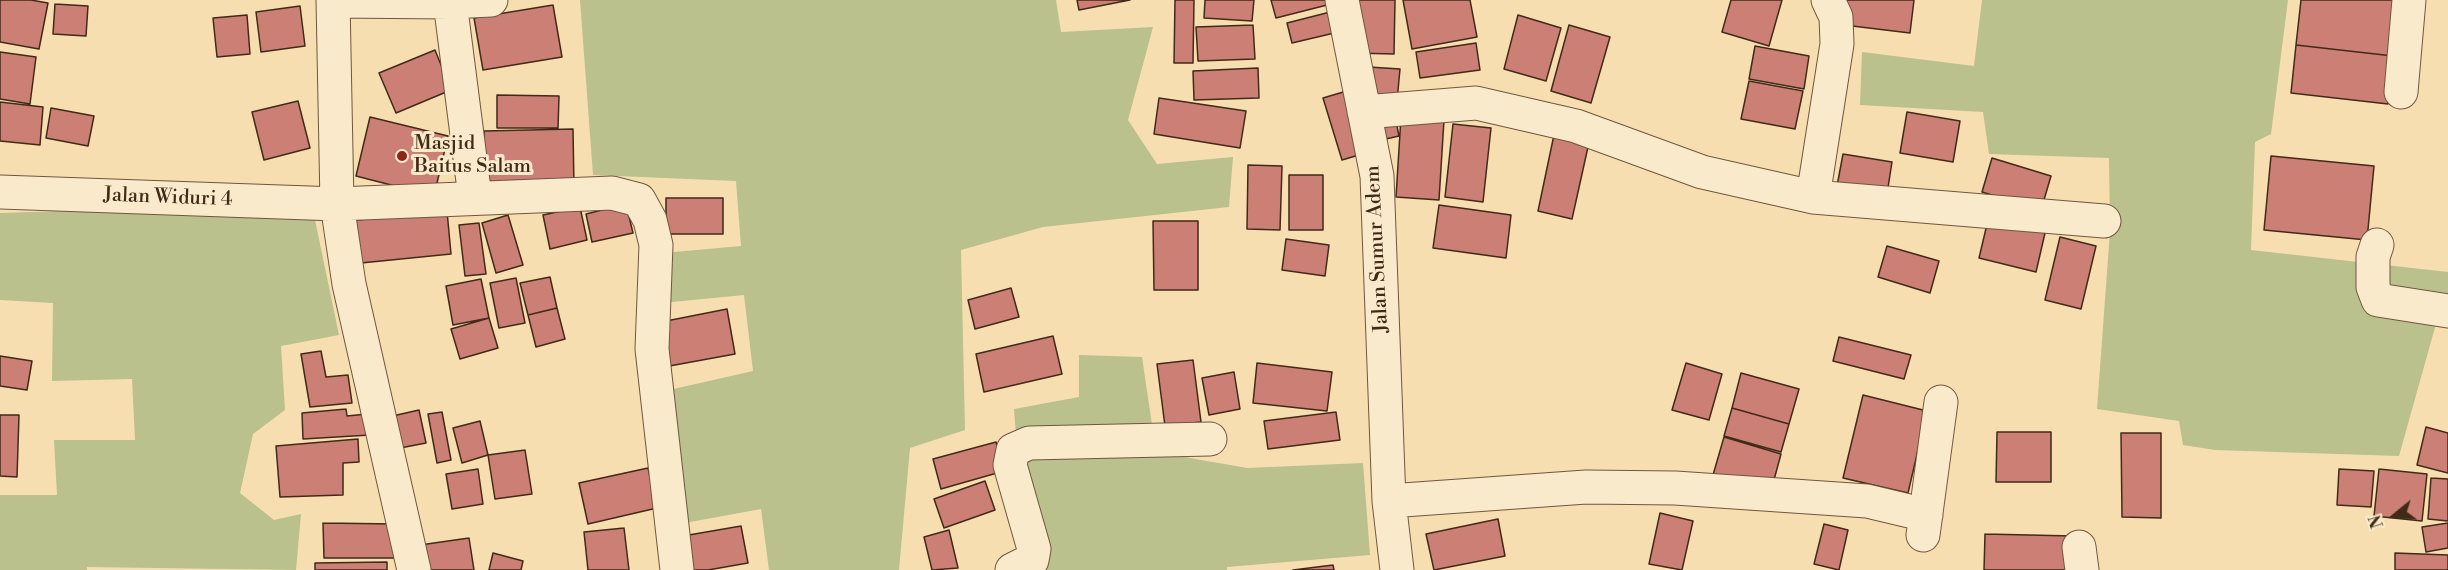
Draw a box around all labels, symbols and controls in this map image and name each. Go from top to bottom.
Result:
place label: Masjid Baitus Salam [414,132,531,179]
marker: Masjid Baitus Salam [395,149,409,163]
street label: Jalan Sumur Adem [1362,165,1394,333]
street label: Jalan Widuri 4 [103,184,233,212]
north arrow [2364,486,2424,546]
text: N [2365,512,2388,531]

